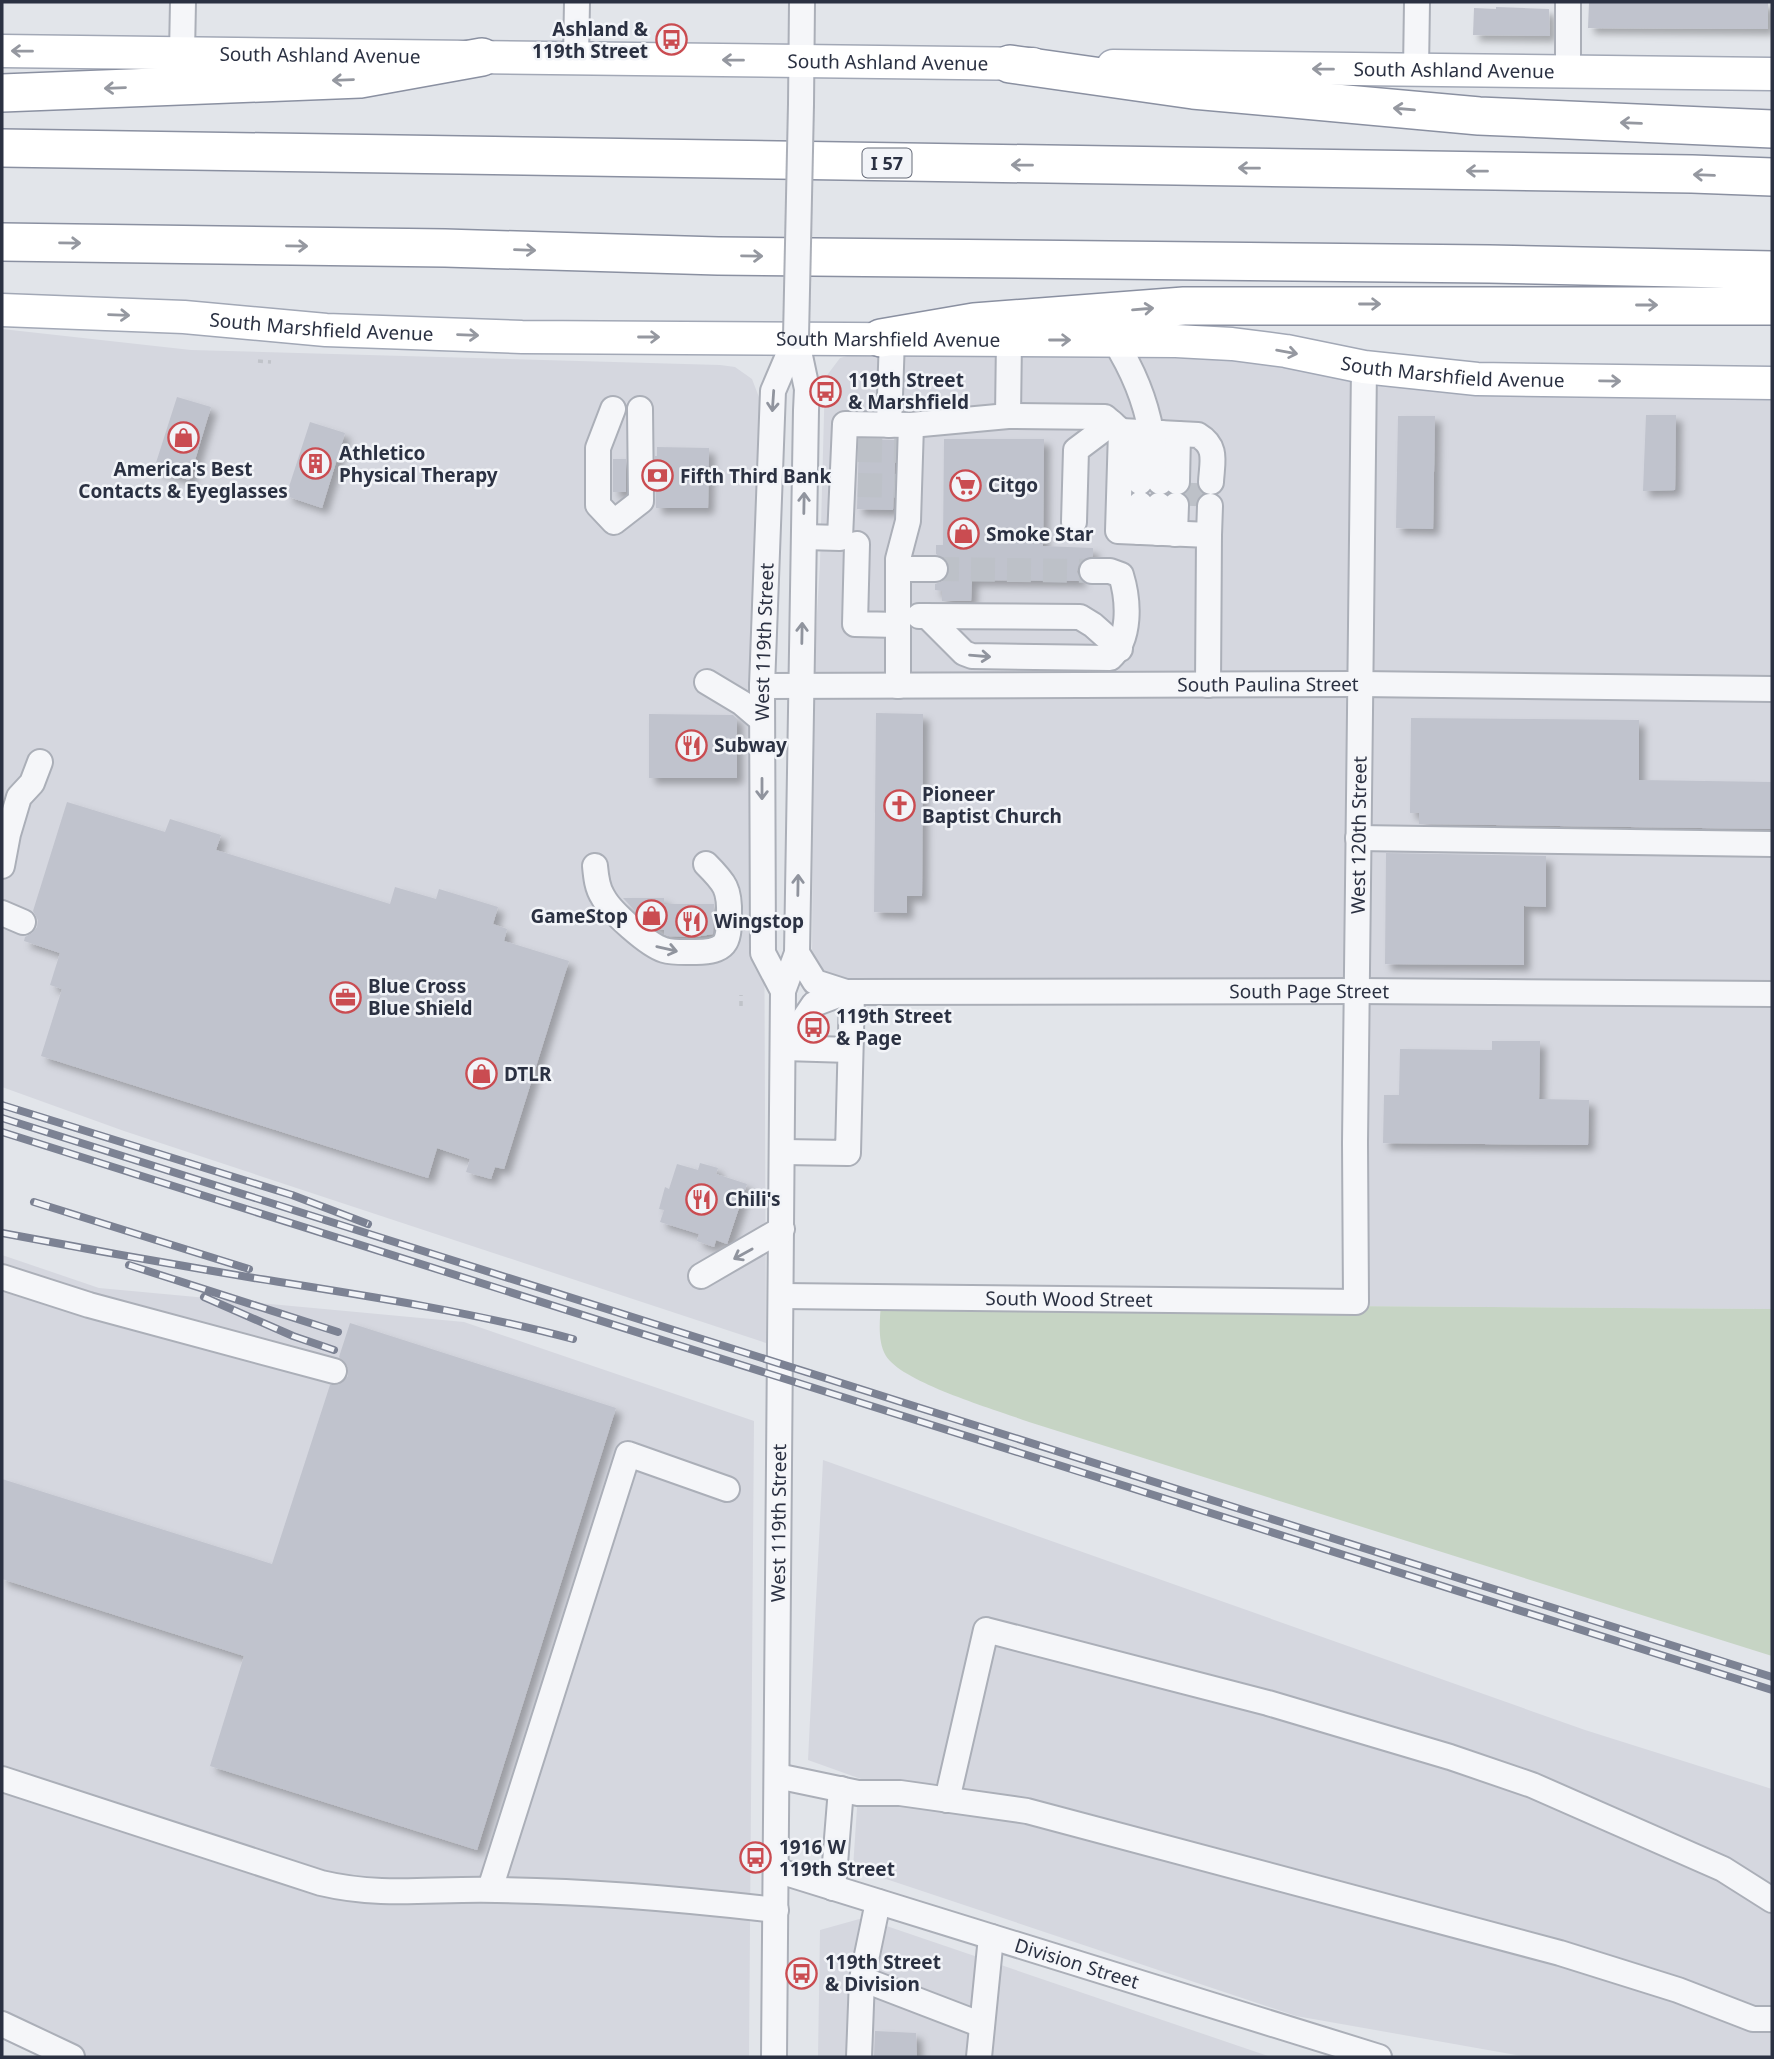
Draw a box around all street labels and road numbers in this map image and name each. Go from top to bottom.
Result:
street label: South Ashland Avenue [219,41,421,69]
street label: South Ashland Avenue [787,48,989,76]
street label: South Ashland Avenue [1353,56,1555,84]
road number: I 57 [862,148,912,178]
street label: South Marshfield Avenue [208,306,434,347]
street label: South Marshfield Avenue [776,326,1000,353]
street label: South Marshfield Avenue [1339,350,1565,393]
street label: West 119th Street [749,562,780,721]
street label: South Paulina Street [1177,671,1359,698]
street label: West 120th Street [1345,756,1372,914]
street label: South Page Street [1229,978,1389,1004]
street label: South Wood Street [985,1285,1153,1313]
street label: West 119th Street [765,1444,792,1602]
street label: Division Street [1012,1932,1142,1995]

